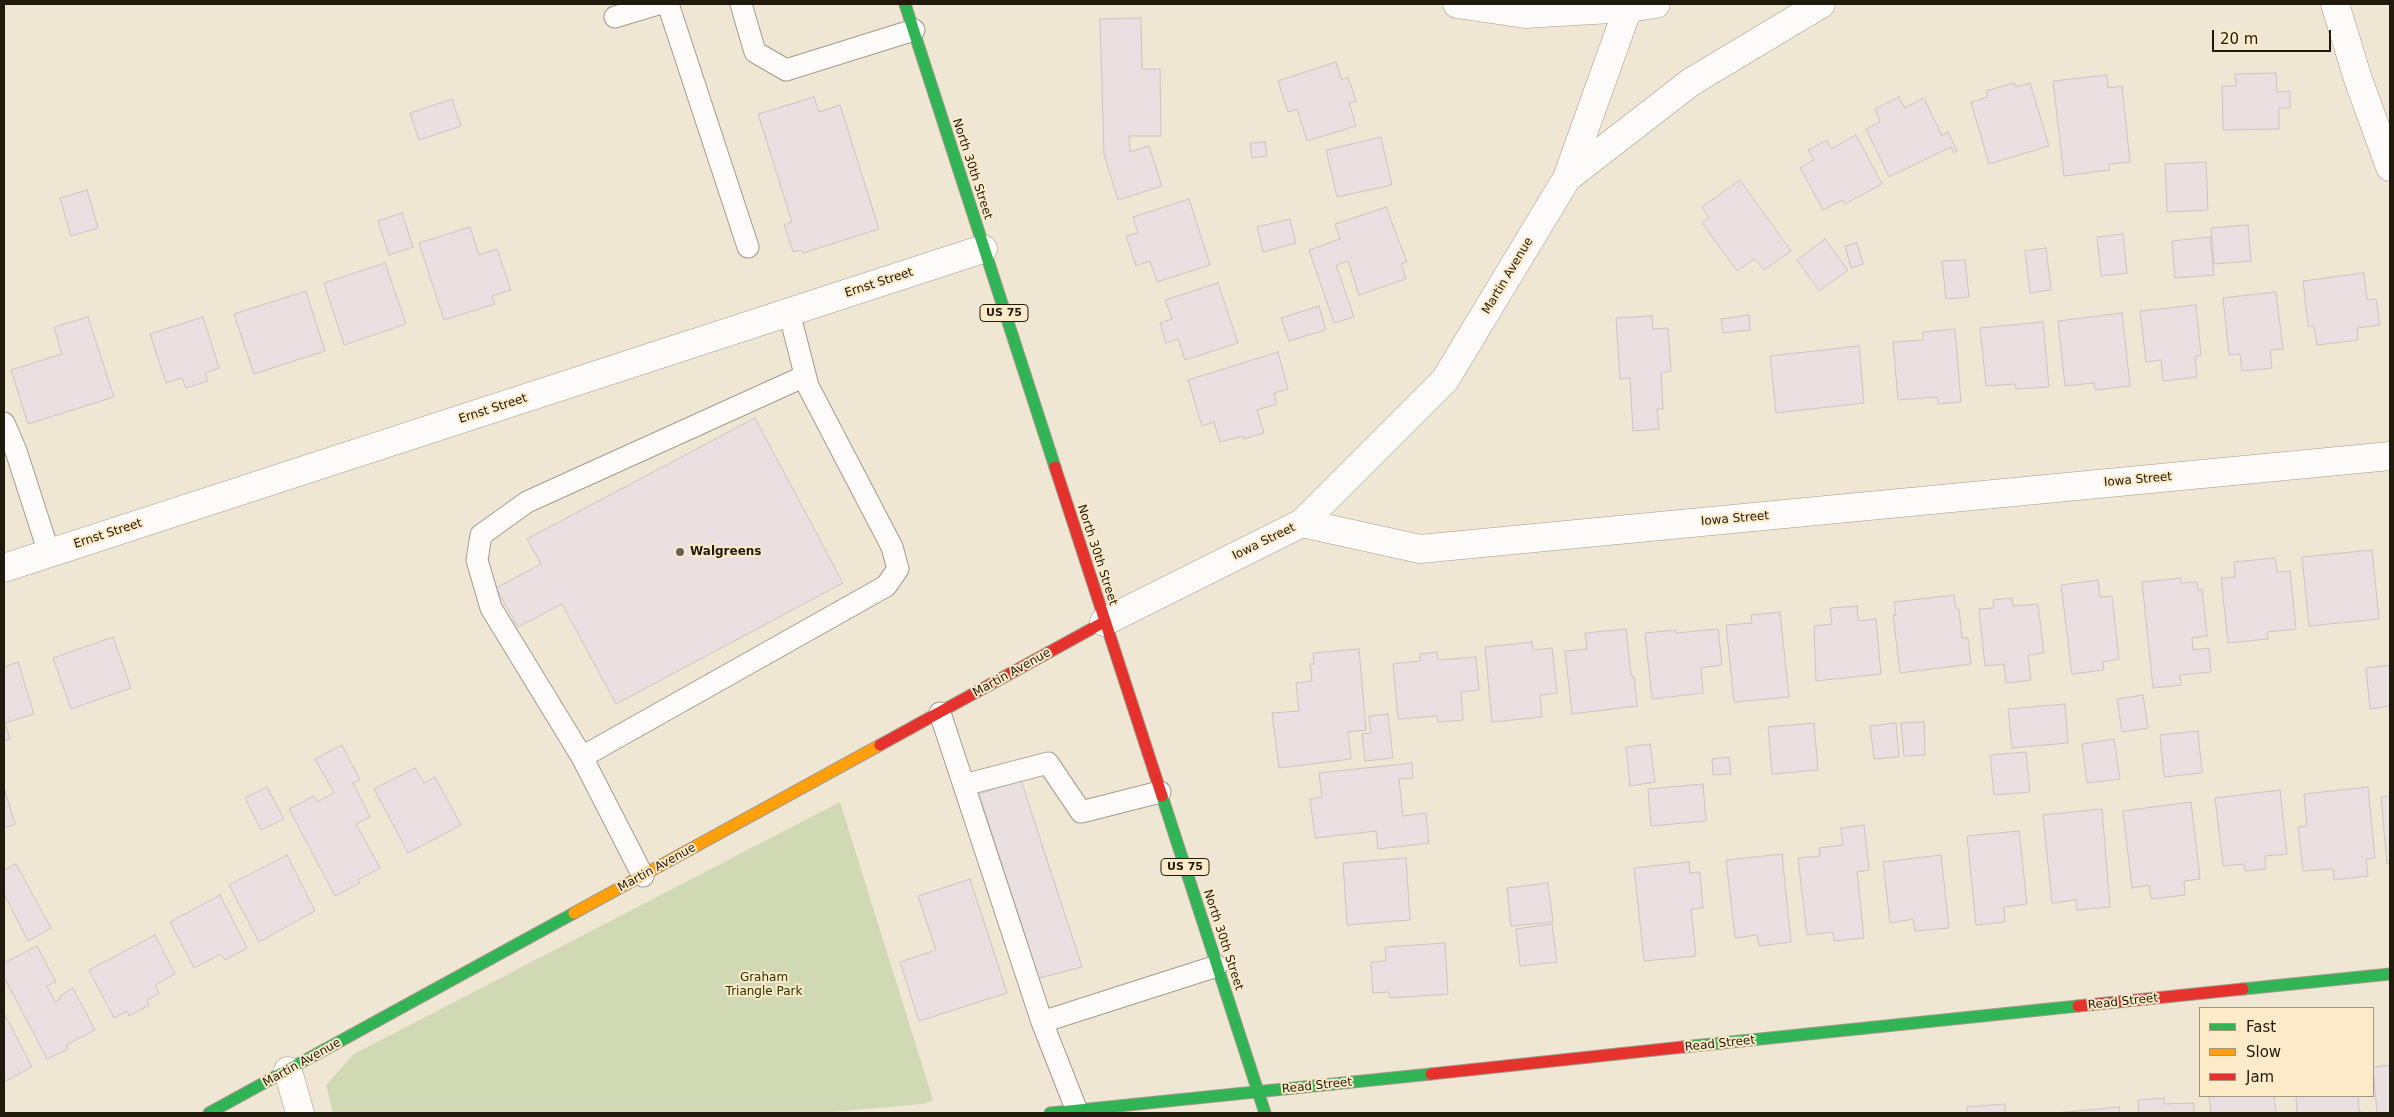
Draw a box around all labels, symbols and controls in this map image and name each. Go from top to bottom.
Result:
scale bar [2214,20,2333,52]
text: 20 m [2220,30,2258,48]
street label: North 30th Street [949,117,995,221]
street label: Martin Avenue [1480,235,1536,317]
street label: Ernst Street [843,265,915,301]
road number: US 75 [980,304,1028,322]
street label: Ernst Street [457,391,529,427]
street label: Iowa Street [2103,470,2173,490]
street label: North 30th Street [1074,503,1120,607]
street label: Iowa Street [1700,509,1770,529]
street label: Ernst Street [72,516,144,552]
street label: Iowa Street [1230,521,1298,563]
place label: Walgreens [690,545,761,559]
marker: Walgreens [674,546,686,558]
street label: Martin Avenue [971,646,1053,700]
street label: Martin Avenue [616,841,698,895]
road number: US 75 [1161,859,1209,876]
street label: North 30th Street [1200,888,1246,992]
park label: Graham Triangle Park [726,971,802,999]
street label: Read Street [2087,991,2159,1013]
legend [2199,1007,2374,1097]
text: Fast [2246,1018,2276,1036]
street label: Read Street [1684,1033,1756,1055]
street label: Martin Avenue [261,1036,343,1090]
text: Slow [2246,1043,2281,1061]
text: Jam [2246,1068,2274,1086]
street label: Read Street [1281,1075,1353,1097]

